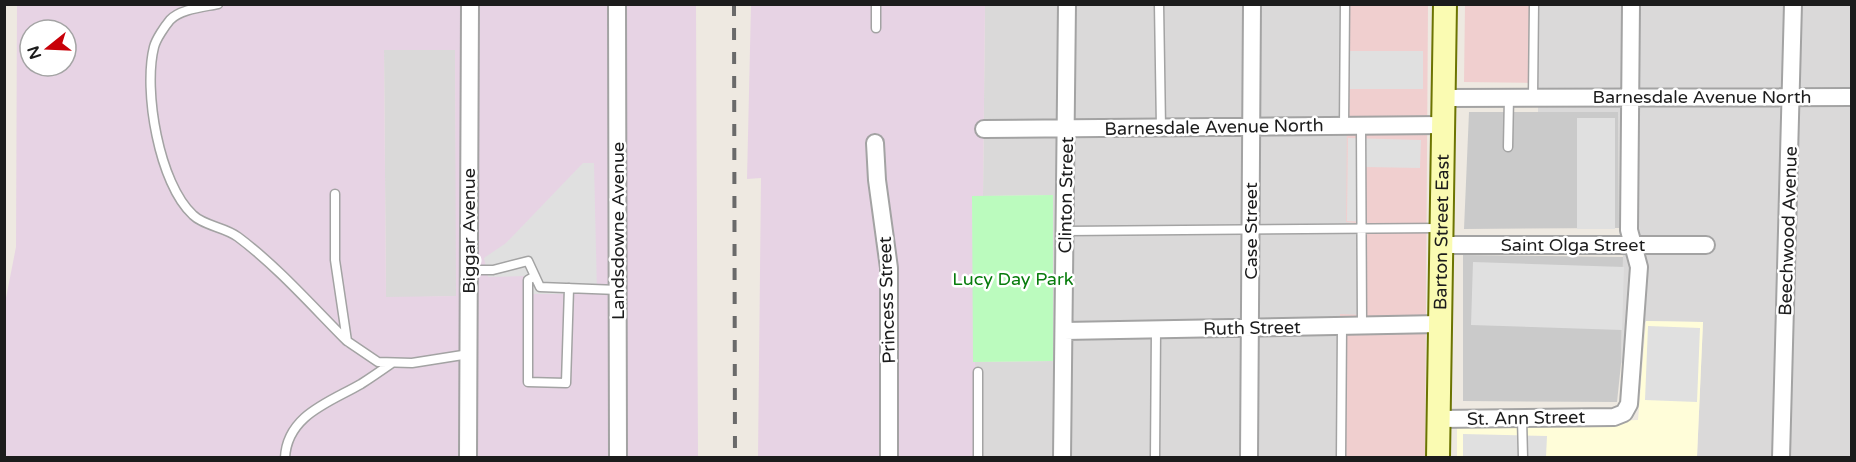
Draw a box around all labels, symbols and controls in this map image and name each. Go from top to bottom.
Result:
north arrow [18,18,78,78]
text: N [23,43,46,62]
street label: Barnesdale Avenue North [1592,86,1812,108]
street label: Barnesdale Avenue North [1104,114,1324,140]
street label: Clinton Street [1054,136,1078,254]
street label: Landsdowne Avenue [607,142,629,320]
street label: Beechwood Avenue [1774,146,1802,316]
street label: Barton Street East [1429,154,1454,310]
street label: Biggar Avenue [458,168,480,294]
street label: Case Street [1240,182,1262,280]
street label: Saint Olga Street [1501,234,1645,256]
street label: Princess Street [874,236,900,364]
park label: Lucy Day Park [952,268,1074,290]
street label: Ruth Street [1203,316,1301,340]
street label: St. Ann Street [1467,406,1585,430]

